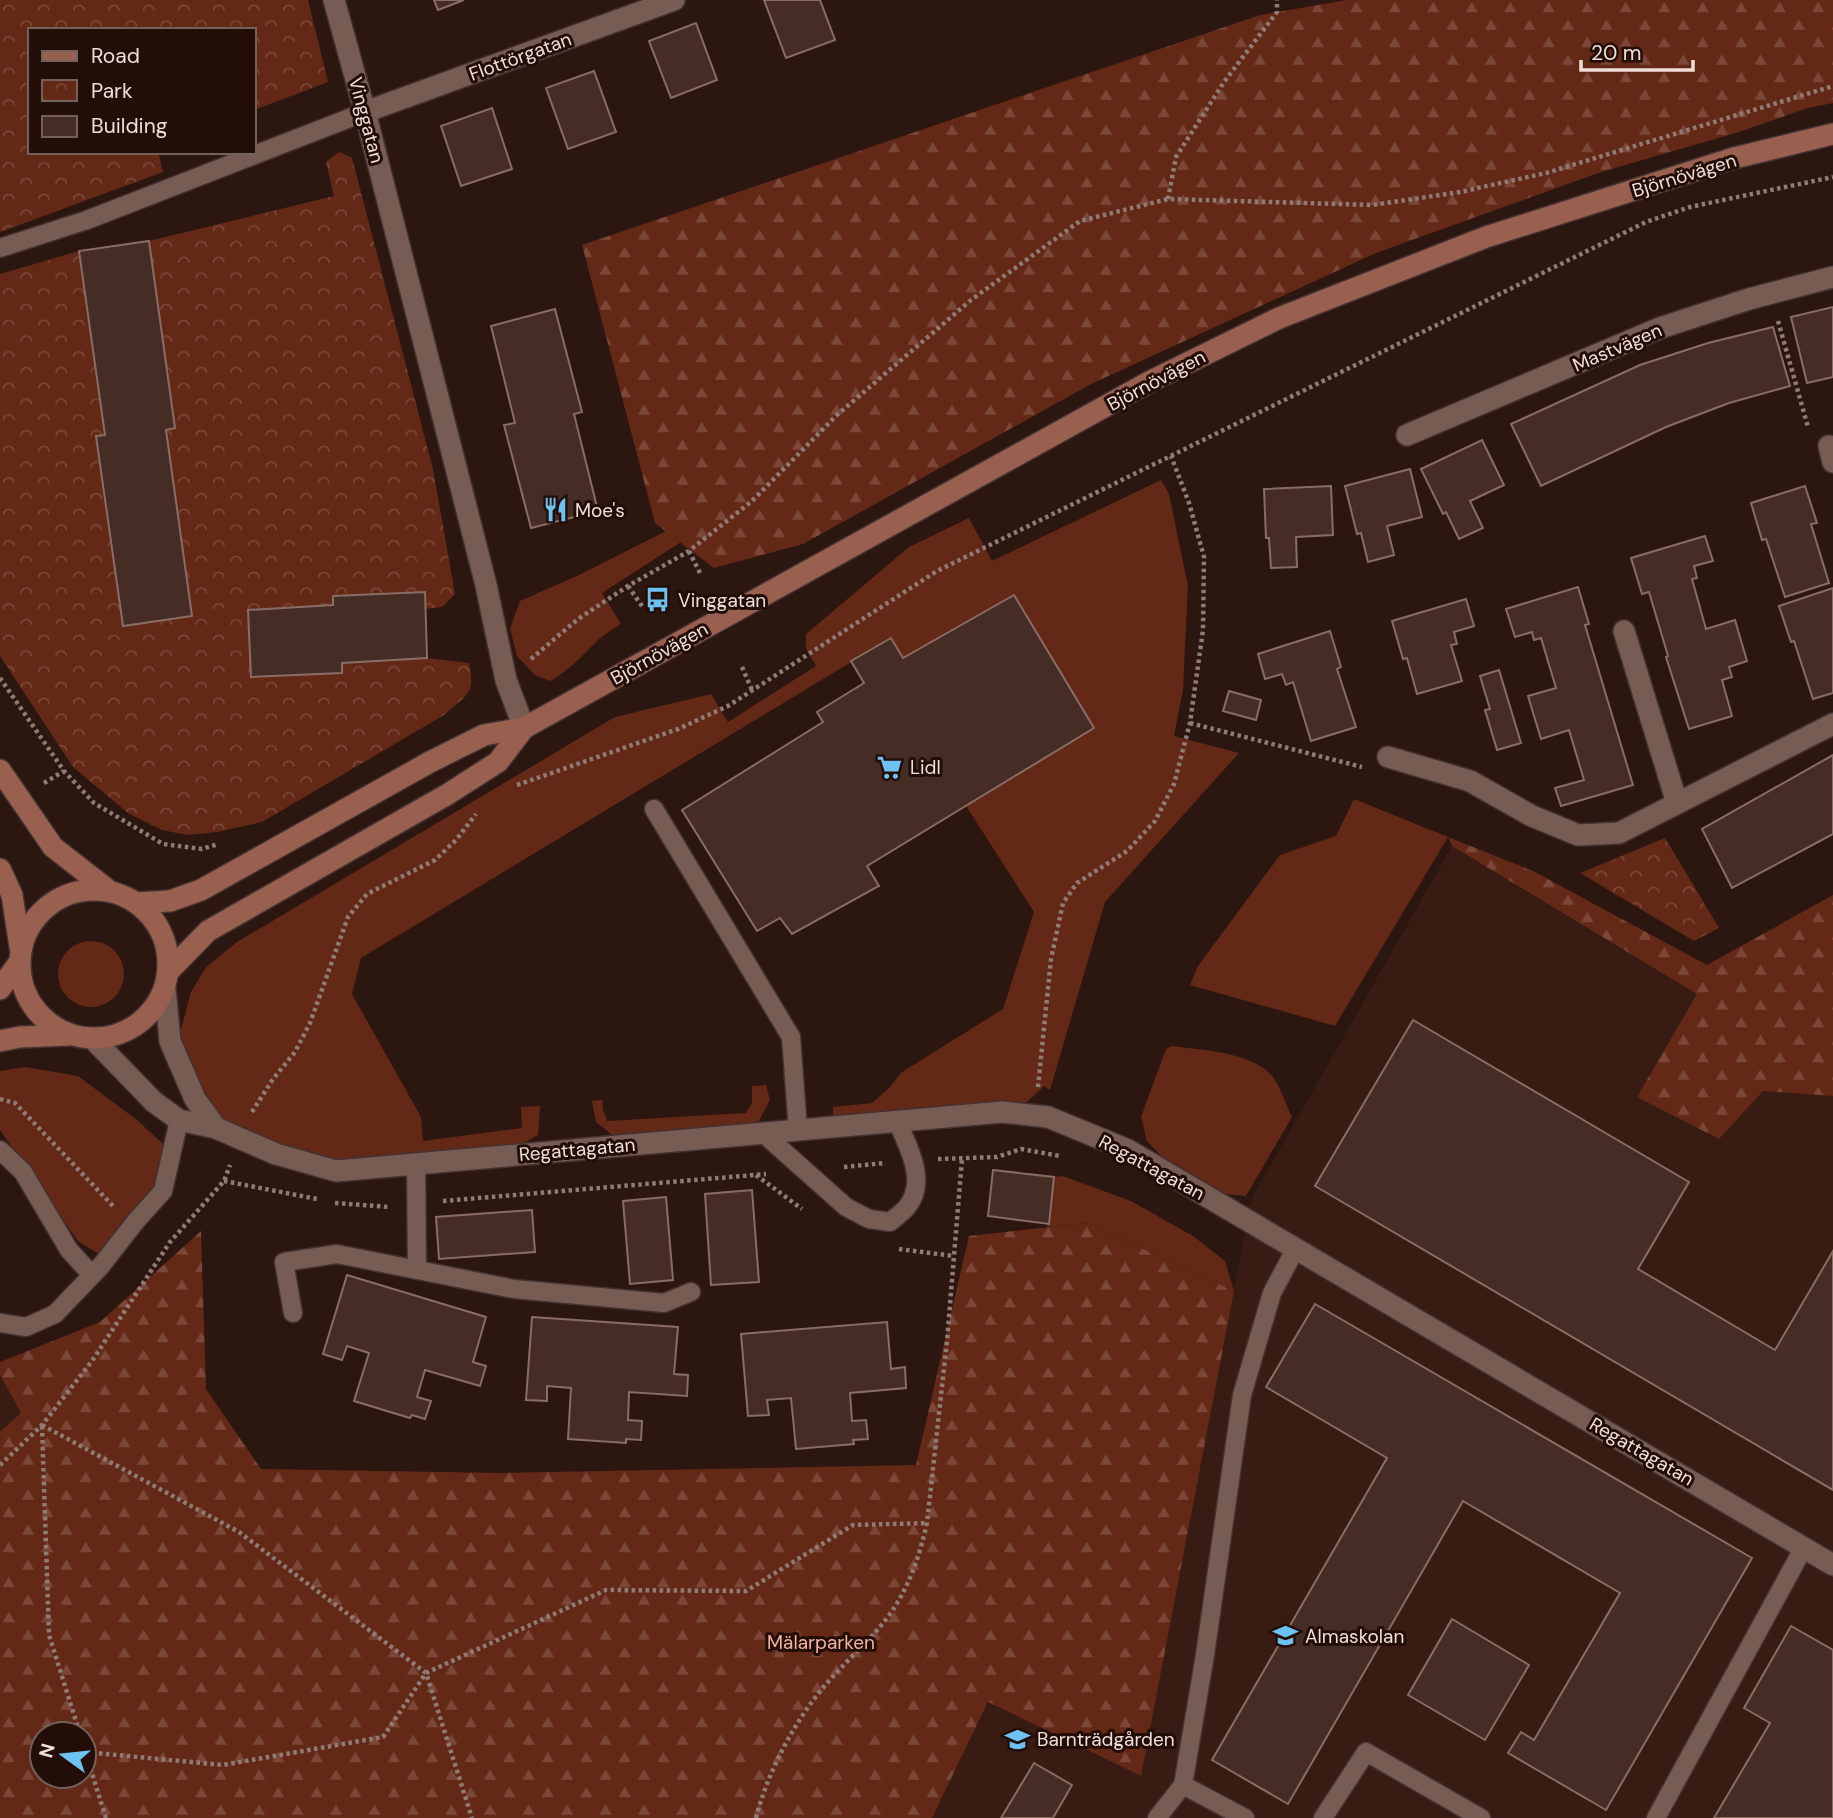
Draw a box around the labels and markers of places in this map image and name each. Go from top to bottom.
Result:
restaurant icon: Moe's [541,496,569,524]
place label: Moe's [575,498,625,523]
bus stop icon: Vinggatan [644,586,672,614]
place label: Vinggatan [678,588,766,613]
supermarket icon: Lidl [876,753,904,781]
place label: Lidl [910,755,941,780]
school or university icon: Almaskolan [1271,1622,1299,1650]
place label: Almaskolan [1305,1624,1404,1649]
school or university icon: Barnträdgården [1003,1725,1031,1753]
place label: Barnträdgården [1037,1727,1175,1752]

